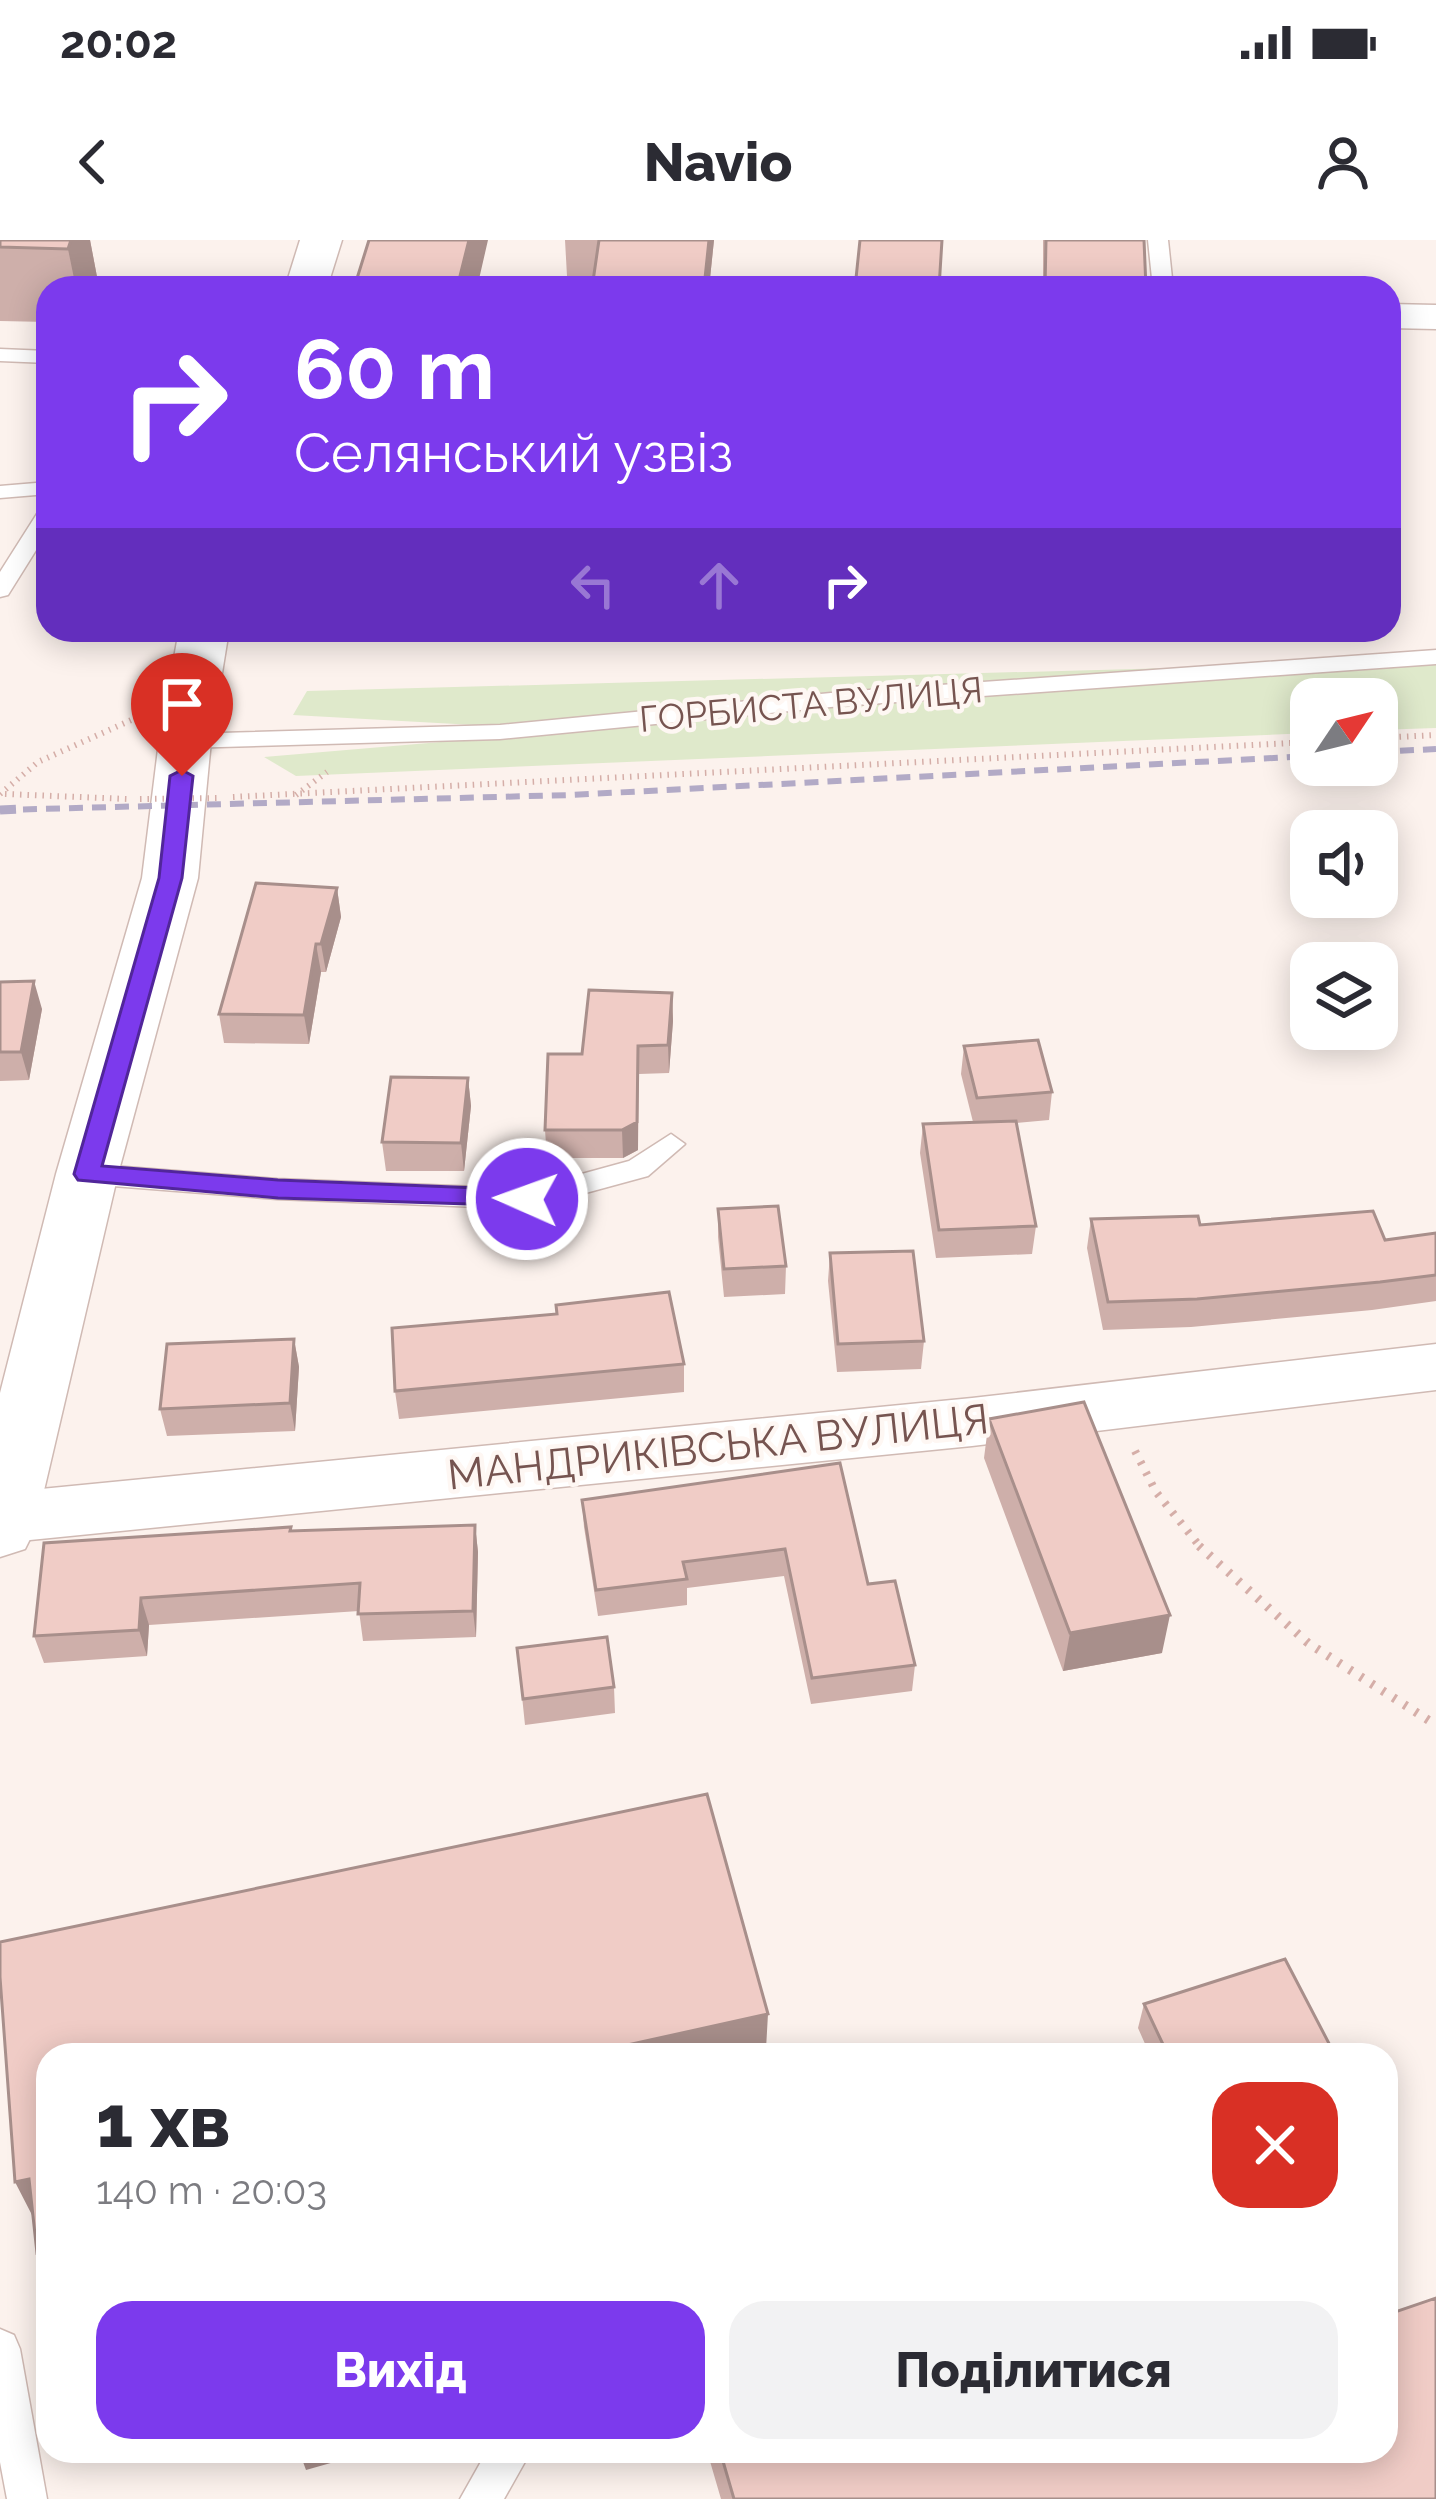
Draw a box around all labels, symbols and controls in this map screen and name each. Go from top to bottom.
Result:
text: 20:02 [60,16,177,69]
icon: back [60,129,126,195]
icon: person [1310,129,1376,195]
text: Navio [644,130,792,194]
text: 60 m [294,320,495,419]
icon: right [96,324,252,480]
text: Селянський узвіз [294,421,733,485]
icon: left [560,552,626,618]
icon: ahead [686,552,752,618]
icon: right [812,552,878,618]
pin [131,653,233,776]
street label: ГОРБИСТА ВУЛИЦЯ [638,668,984,740]
icon: arrive [149,671,215,737]
north arrow [1290,678,1398,786]
map controls [1290,678,1398,1050]
button: sound [1290,810,1398,918]
button: layers [1290,942,1398,1050]
position arrow [464,1136,590,1262]
street label: МАНДРИКІВСЬКА ВУЛИЦЯ [445,1394,991,1500]
text: 1 хв [96,2079,231,2164]
button: close [1212,2082,1338,2208]
text: 140 m · 20:03 [96,2167,327,2213]
button: Вихід [96,2301,705,2439]
button: Поділитися [729,2301,1338,2439]

